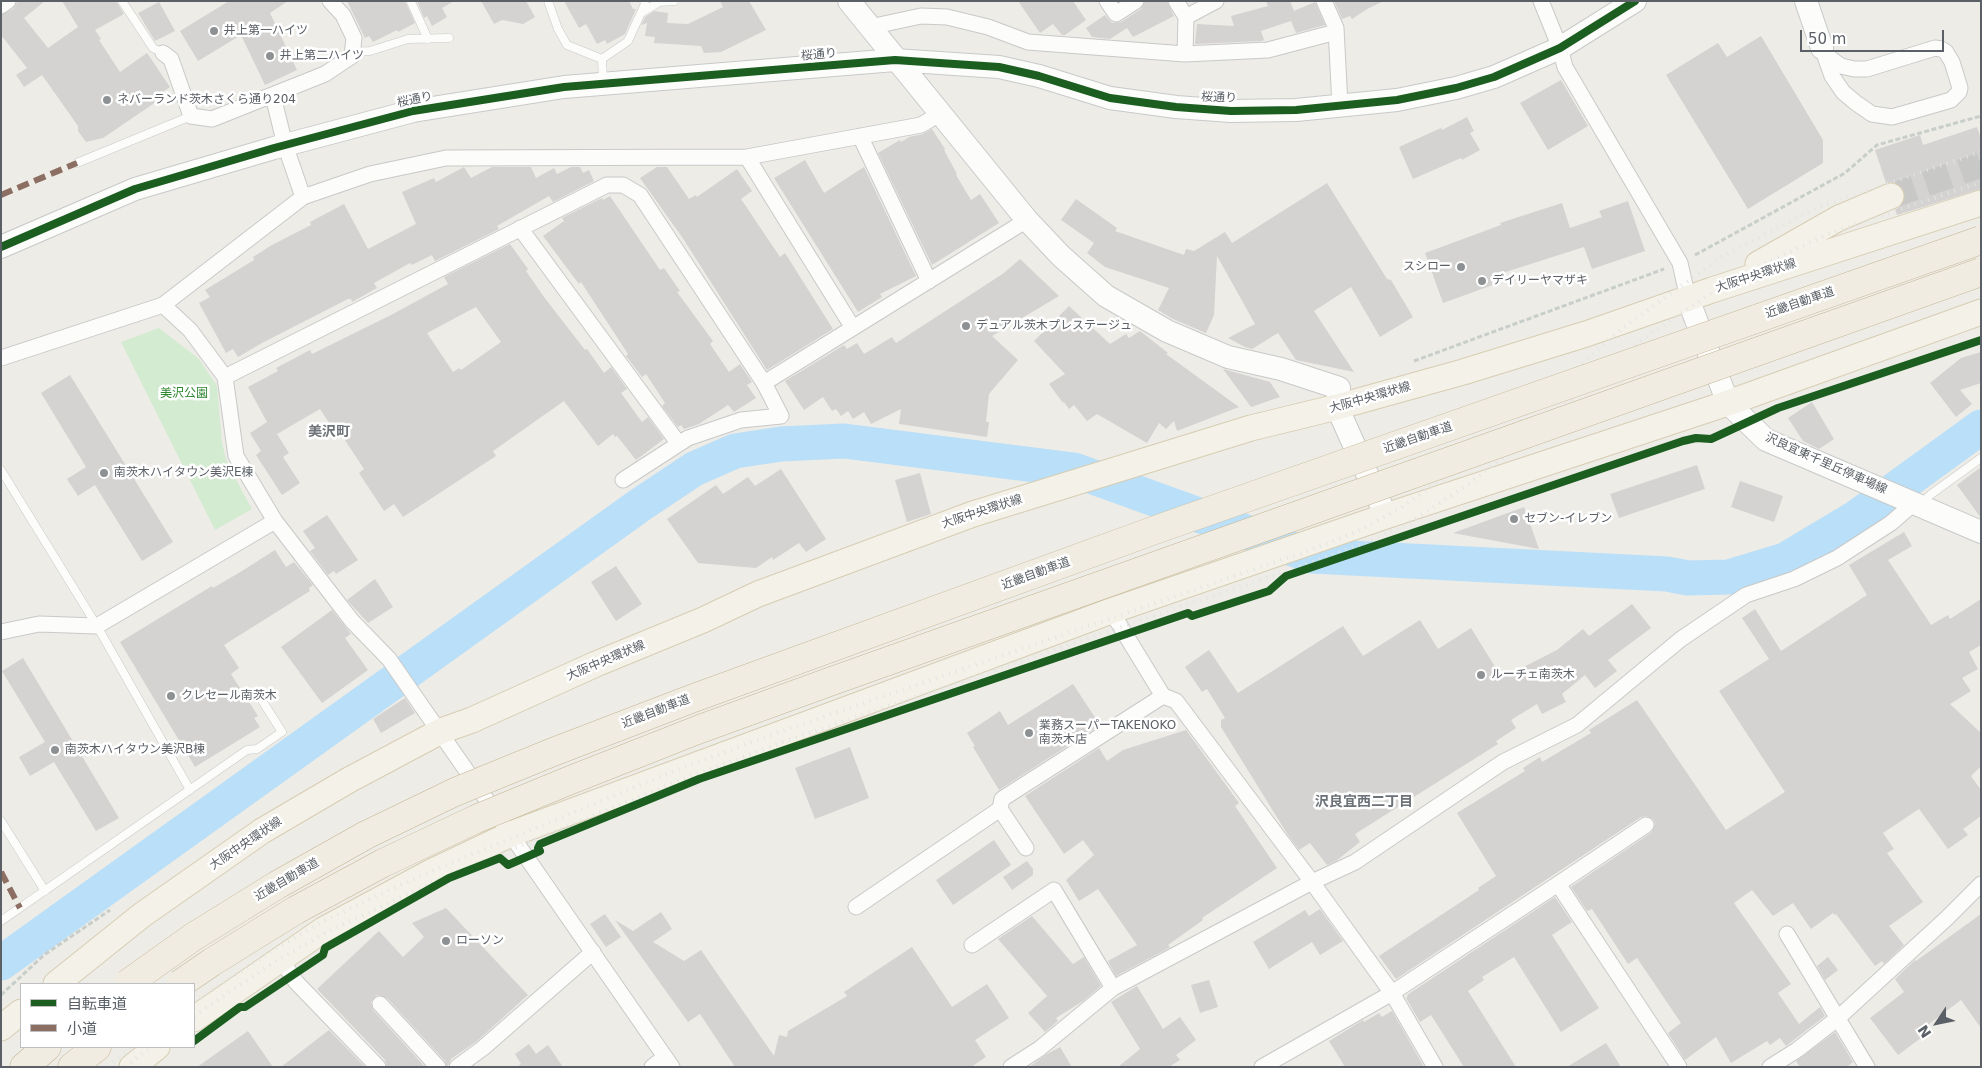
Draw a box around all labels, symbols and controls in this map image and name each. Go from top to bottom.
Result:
scale bar [1802,20,1946,52]
place label: 井上第一ハイツ [224,24,308,38]
marker: 井上第一ハイツ [208,25,220,37]
text: 50 m [1808,30,1846,48]
street label: 桜通り [800,46,838,64]
place label: 井上第二ハイツ [280,49,364,63]
marker: 井上第二ハイツ [264,50,276,62]
street label: 桜通り [396,89,434,111]
street label: 桜通り [1201,90,1237,106]
place label: ネバーランド茨木さくら通り204 [117,93,296,107]
marker: ネバーランド茨木さくら通り204 [101,94,113,106]
street label: 大阪中央環状線 [1714,256,1798,296]
place label: スシロー [1403,260,1451,274]
marker: スシロー [1455,261,1467,273]
place label: デイリーヤマザキ [1492,274,1588,288]
marker: デイリーヤマザキ [1476,275,1488,287]
street label: 近畿自動車道 [1764,284,1836,322]
place label: デュアル茨木プレステージュ [976,319,1132,333]
marker: デュアル茨木プレステージュ [960,320,972,332]
street label: 大阪中央環状線 [1328,380,1412,416]
park label: 美沢公園 [160,387,208,401]
street label: 近畿自動車道 [1382,419,1454,457]
district label: 美沢町 [308,424,350,440]
street label: 沢良宜東千里丘停車場線 [1763,431,1889,497]
place label: 南茨木ハイタウン美沢E棟 [114,466,254,480]
marker: 南茨木ハイタウン美沢E棟 [98,467,110,479]
street label: 大阪中央環状線 [940,492,1024,532]
place label: セブン-イレブン [1524,512,1612,526]
marker: セブン-イレブン [1508,513,1520,525]
street label: 近畿自動車道 [1000,555,1072,593]
street label: 大阪中央環状線 [565,638,647,684]
place label: ルーチェ南茨木 [1491,668,1575,682]
marker: ルーチェ南茨木 [1475,669,1487,681]
place label: クレセール南茨木 [181,689,277,703]
marker: クレセール南茨木 [165,690,177,702]
street label: 近畿自動車道 [620,692,692,732]
place label: 業務スーパーTAKENOKO 南茨木店 [1039,719,1176,747]
marker: 業務スーパーTAKENOKO 南茨木店 [1023,727,1035,739]
place label: 南茨木ハイタウン美沢B棟 [65,743,205,757]
marker: 南茨木ハイタウン美沢B棟 [49,744,61,756]
district label: 沢良宜西二丁目 [1315,794,1413,810]
street label: 大阪中央環状線 [207,815,285,873]
street label: 近畿自動車道 [252,856,322,904]
place label: ローソン [456,934,504,948]
marker: ローソン [440,935,452,947]
legend [20,983,195,1048]
text: 自転車道 [67,995,127,1013]
north arrow [1912,998,1962,1048]
text: 小道 [67,1020,97,1038]
text: N [1915,1022,1934,1041]

